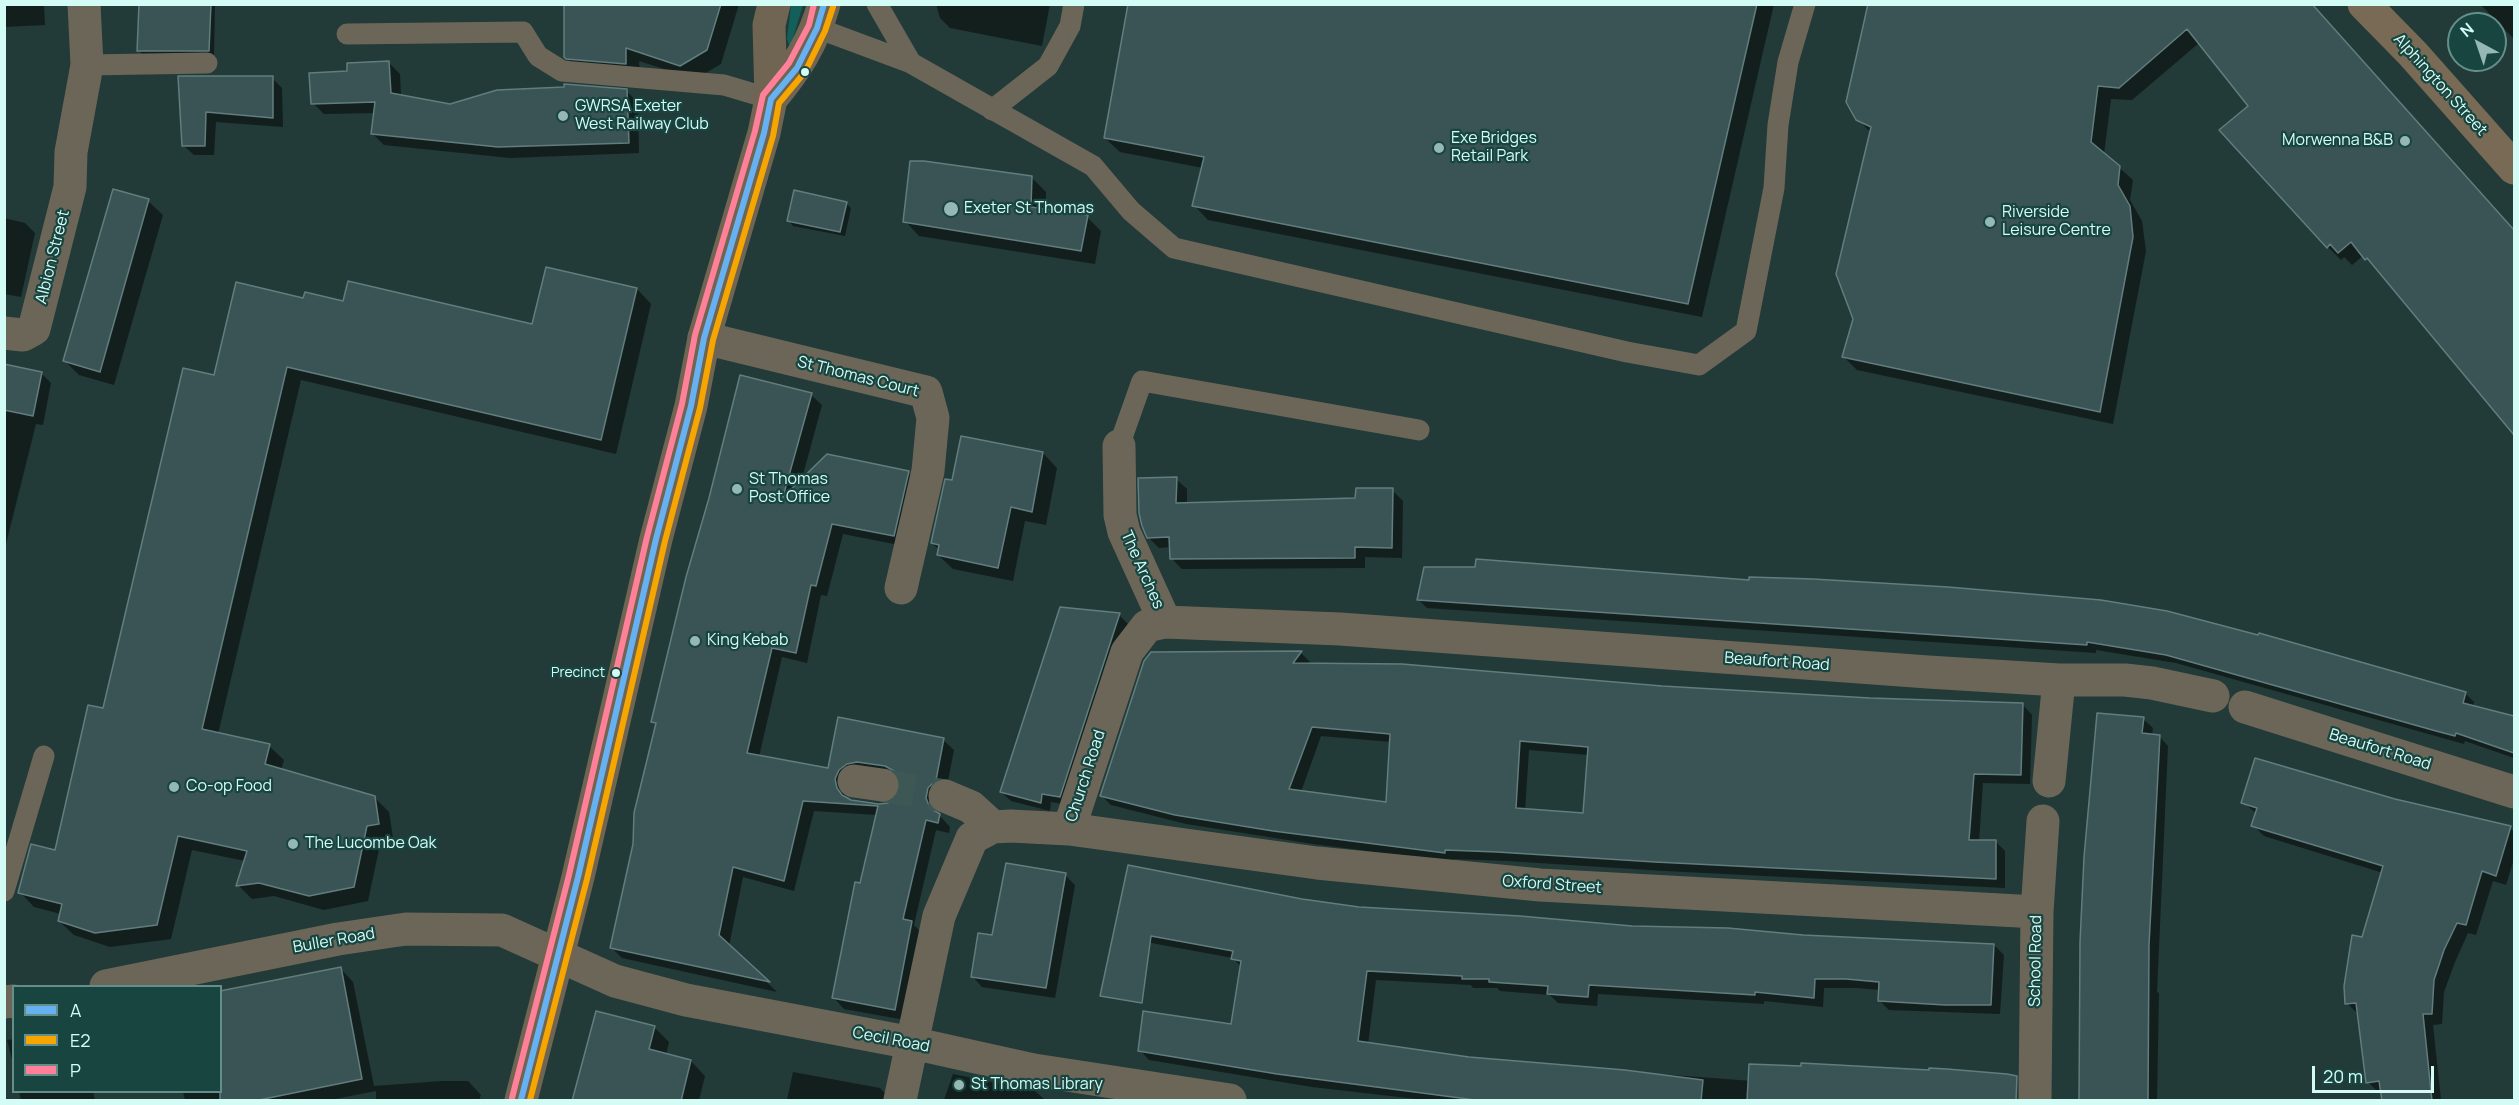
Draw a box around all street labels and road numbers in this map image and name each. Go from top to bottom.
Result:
street label: Alphington Street [2389,30,2491,140]
street label: Albion Street [32,208,74,306]
street label: St Thomas Court [795,353,921,401]
street label: The Arches [1116,528,1168,612]
street label: Beaufort Road [1724,649,1830,675]
street label: Beaufort Road [2327,725,2433,775]
street label: Church Road [1062,728,1110,824]
street label: Oxford Street [1502,872,1602,898]
street label: School Road [2026,915,2046,1007]
street label: Buller Road [291,924,377,958]
street label: Cecil Road [851,1023,931,1057]

